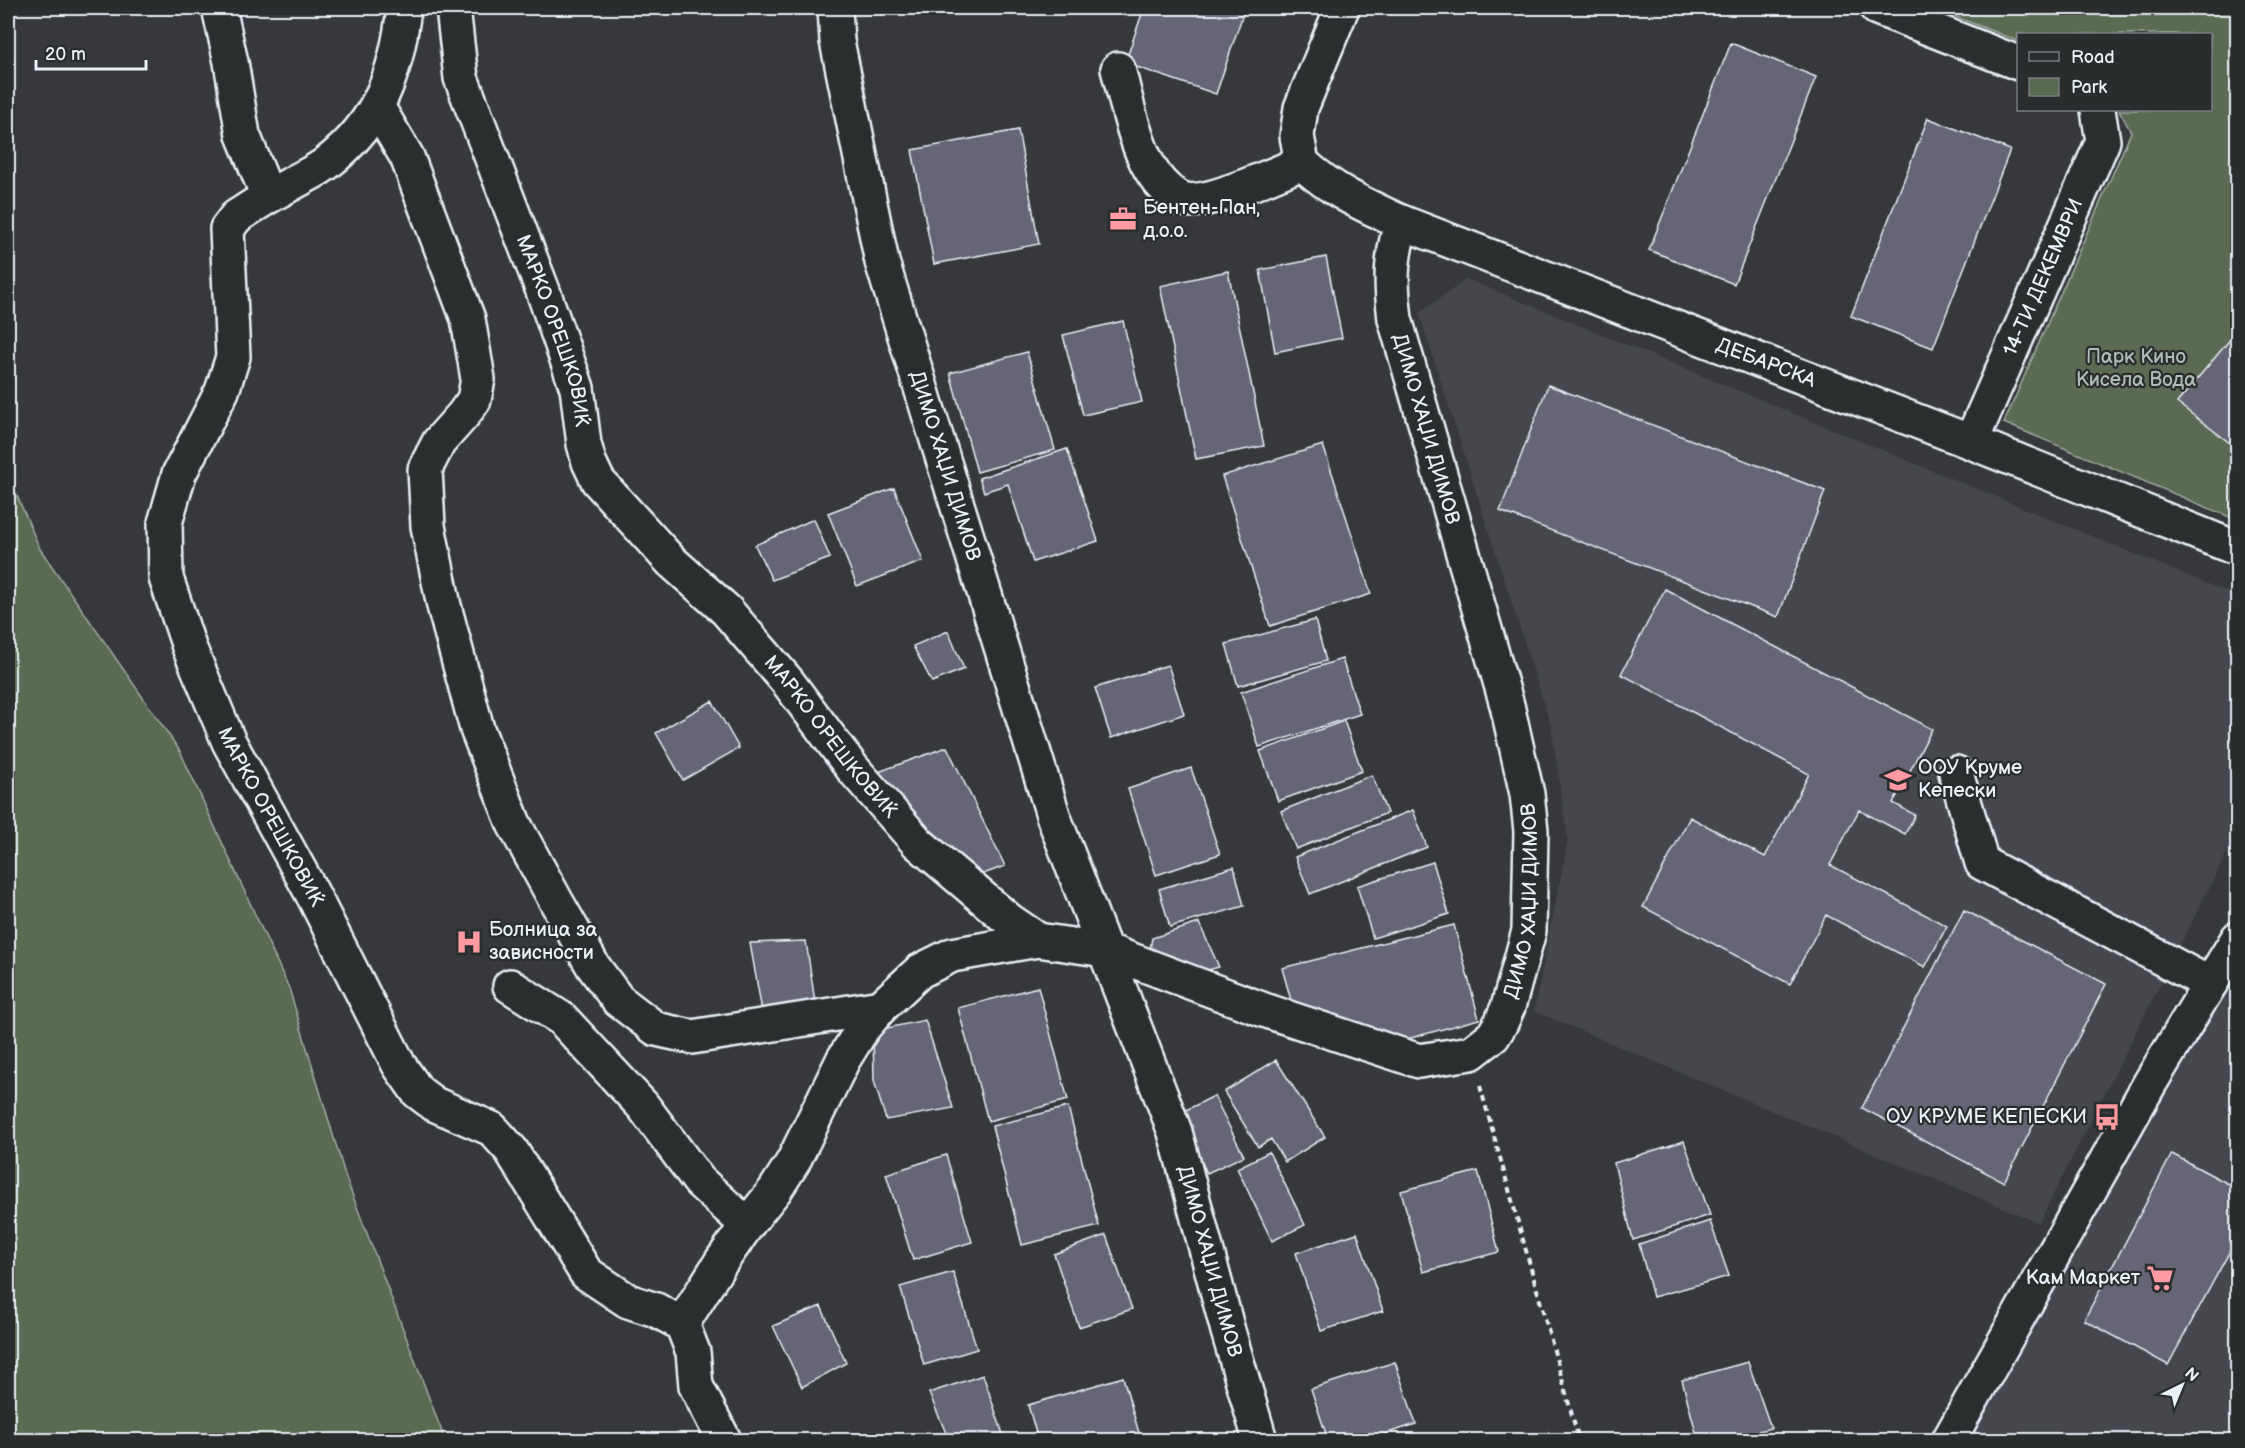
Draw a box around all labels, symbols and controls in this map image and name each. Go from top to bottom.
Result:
scale bar [36,33,146,71]
legend [2017,33,2212,111]
text: 20 m [45,44,86,65]
text: Road [2071,47,2115,68]
text: Park [2071,77,2107,98]
street label: 14-ТИ ДЕКЕМВРИ [1998,195,2088,359]
place label: Бентен-Пан, д.о.о. [1143,196,1260,243]
office icon: Бентен-Пан, д.о.о. [1108,204,1138,234]
street label: МАРКО ОРЕШКОВИЌ [511,232,594,428]
street label: ДИМО ХАЏИ ДИМОВ [1387,331,1465,527]
street label: ДЕБАРСКА [1713,333,1820,393]
park label: Парк Кино Кисела Вода [2076,345,2196,392]
street label: ДИМО ХАЏИ ДИМОВ [904,368,986,564]
street label: МАРКО ОРЕШКОВИЌ [759,651,902,823]
street label: МАРКО ОРЕШКОВИЌ [212,724,329,911]
place label: ООУ Круме Кепески [1918,756,2022,803]
school or university icon: ООУ Круме Кепески [1883,765,1913,795]
street label: ДИМО ХАЏИ ДИМОВ [1499,802,1543,1001]
place label: Болница за зависности [489,918,598,965]
hospital icon: Болница за зависности [454,927,484,957]
bus stop icon: ОУ КРУМЕ КЕПЕСКИ [2092,1102,2122,1132]
place label: ОУ КРУМЕ КЕПЕСКИ [1886,1105,2087,1129]
street label: ДИМО ХАЏИ ДИМОВ [1172,1163,1247,1360]
supermarket icon: Кам Маркет [2145,1263,2175,1293]
place label: Кам Маркет [2026,1266,2141,1290]
north arrow [2152,1355,2212,1415]
text: N [2180,1364,2202,1386]

